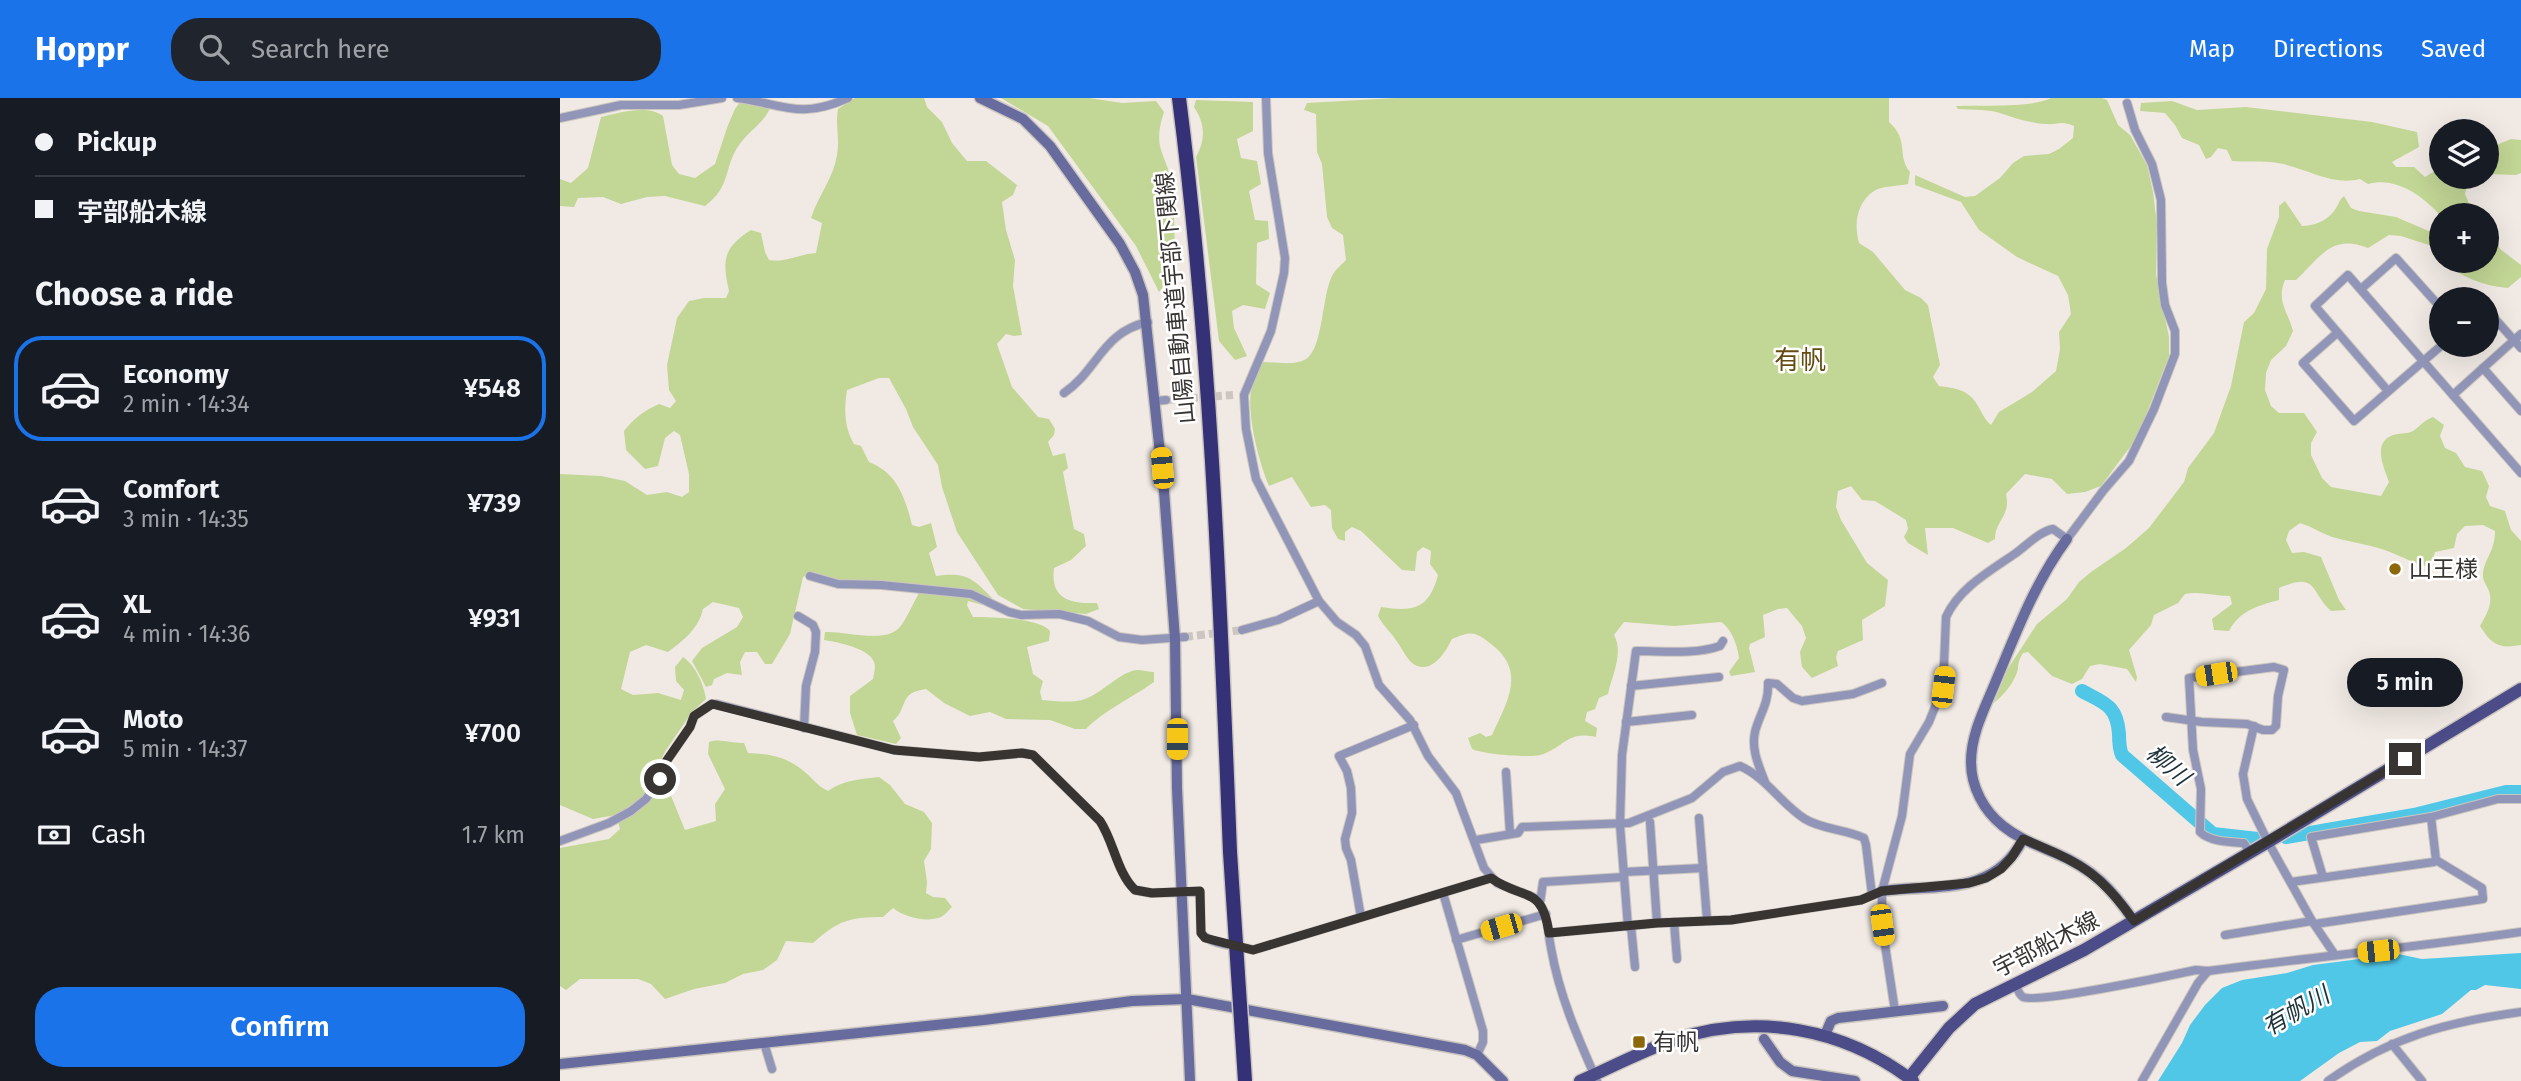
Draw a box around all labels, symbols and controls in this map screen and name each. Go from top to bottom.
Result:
search box [171,18,661,81]
text: Hoppr [35,29,129,69]
icon: search [195,30,233,68]
text: Search here [251,34,390,65]
text: Map [2189,35,2235,63]
text: Directions [2273,35,2383,63]
text: Saved [2421,35,2486,63]
map controls [2429,119,2499,357]
button: layers [2429,119,2499,189]
text: Pickup [77,127,157,158]
street label: 山陽自動車道宇部下関線 [1150,171,1200,425]
text: 宇部船木線 [77,197,207,228]
button: + [2429,203,2499,273]
text: Choose a ride [35,275,233,313]
button: − [2429,287,2499,357]
district label: 有帆 [1774,345,1826,376]
icon: car [39,357,102,420]
text: Economy [123,359,229,390]
text: ¥548 [464,373,521,404]
text: 2 min · 14:34 [123,390,249,418]
car [1150,446,1175,490]
icon: car [39,472,102,535]
text: Comfort [123,474,219,505]
text: ¥739 [467,488,521,519]
text: 3 min · 14:35 [123,505,249,533]
place label: 山王様 [2409,555,2478,583]
marker: 山王様 [2387,561,2403,577]
icon: car [39,587,102,650]
text: XL [123,589,151,620]
text: ¥931 [468,603,521,634]
text: 4 min · 14:36 [123,620,250,648]
callout: 5 min [2347,658,2463,706]
car [2194,660,2239,688]
car [1931,665,1956,709]
text: 5 min [2376,668,2434,696]
icon: car [39,702,102,765]
text: Moto [123,704,183,735]
text: ¥700 [465,718,521,749]
car [1167,718,1188,760]
text: 5 min · 14:37 [123,735,248,763]
water label: 柳川 [2141,739,2198,793]
route end [2389,743,2421,775]
route start [644,763,676,795]
icon: cash [35,816,73,854]
text: Cash [91,819,147,850]
text: 1.7 km [462,821,525,849]
car [1869,903,1896,947]
street label: 宇部船木線 [1988,905,2104,983]
car [1478,911,1525,943]
car [2357,938,2400,964]
water label: 有帆川 [2258,979,2337,1041]
button: Confirm [35,987,525,1067]
place label: 有帆 [1653,1028,1699,1056]
marker: 有帆 [1631,1034,1647,1050]

